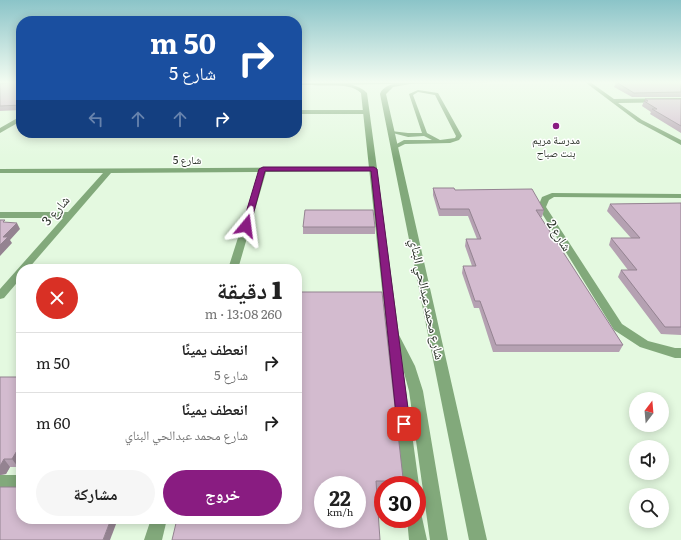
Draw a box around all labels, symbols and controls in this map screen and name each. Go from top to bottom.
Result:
text: 50 m [150,21,216,63]
icon: right [230,32,282,84]
text: شارع 5 [169,59,216,86]
icon: left [85,108,107,130]
icon: ahead [127,108,149,130]
icon: ahead [169,108,191,130]
icon: right [211,108,233,130]
marker: مدرسة مريم بنت صباح [551,121,561,131]
place label: مدرسة مريم بنت صباح [532,131,580,160]
street label: شارع 5 [173,151,201,167]
street label: شارع 3 [37,191,74,230]
position arrow [225,205,267,247]
street label: شارع 2 [542,216,577,255]
street label: شارع محمد عبدالحي البناي [404,237,450,362]
text: 1 دقيقة [217,271,282,306]
button: close [36,277,78,319]
text: 260 m · 13:08 [205,304,282,323]
text: انعطف يمينًا [181,337,248,360]
text: 50 m [36,351,70,374]
icon: right [260,352,282,374]
text: شارع 5 [214,365,248,384]
north arrow [629,392,669,432]
map controls [629,392,669,528]
text: انعطف يمينًا [181,397,248,420]
pin [387,407,421,441]
text: 60 m [36,411,70,434]
icon: right [260,412,282,434]
icon: arrive [393,413,415,435]
text: شارع محمد عبدالحي البناي [125,425,248,444]
button: sound [629,440,669,480]
button: مشاركة [36,470,155,516]
button: خروج [163,470,282,516]
speed limit sign: 30 [374,476,426,528]
text: 22 [329,482,351,512]
button: search [629,488,669,528]
text: km/h [327,504,353,519]

